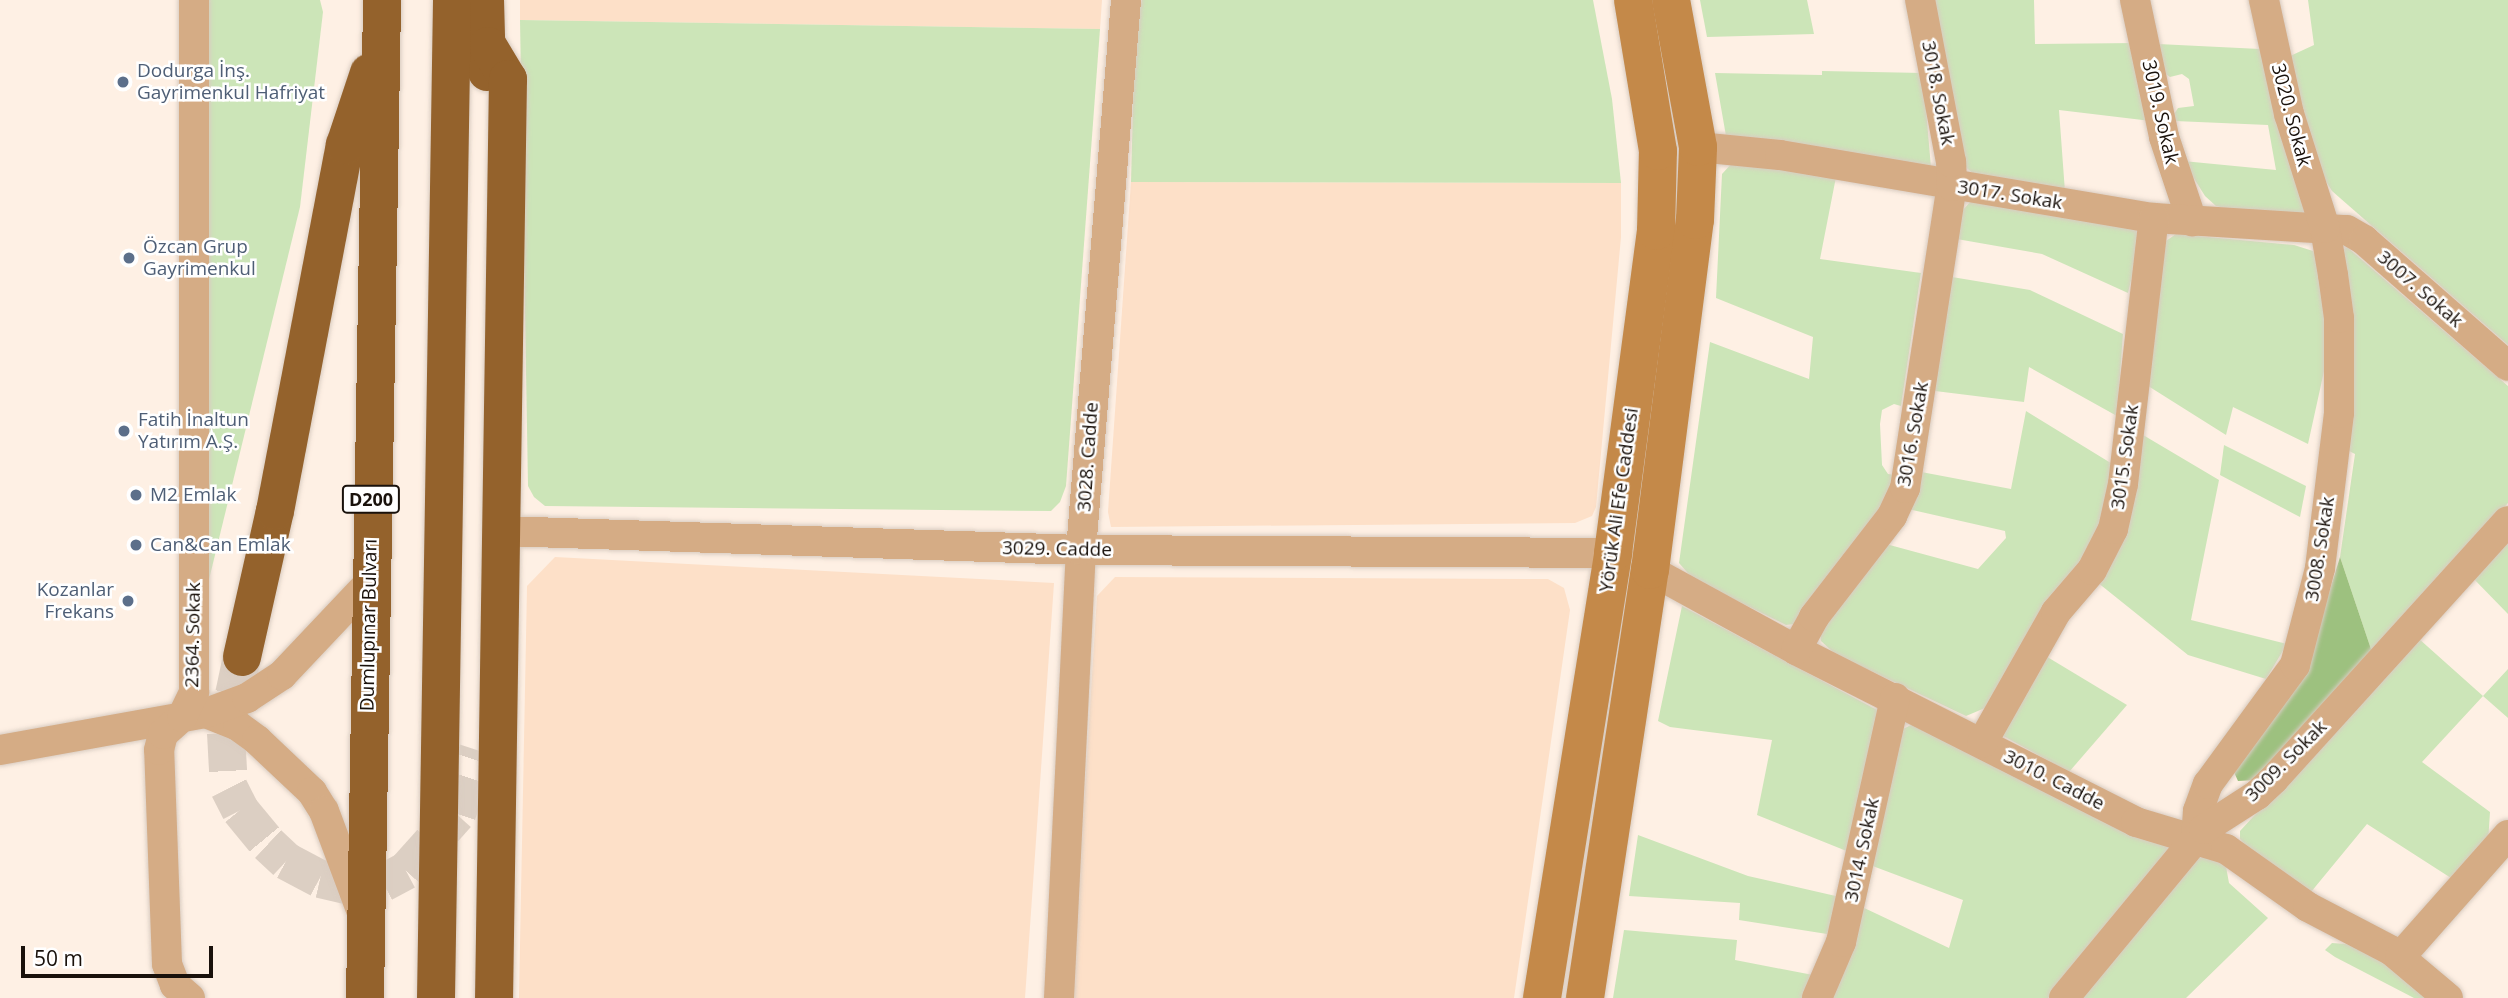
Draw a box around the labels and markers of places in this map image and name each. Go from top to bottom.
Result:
place label: Dodurga İnş. Gayrimenkul Hafriyat [137,60,325,104]
marker: Dodurga İnş. Gayrimenkul Hafriyat [115,74,131,90]
place label: Özcan Grup Gayrimenkul [143,236,256,280]
marker: Özcan Grup Gayrimenkul [121,250,137,266]
place label: Fatih İnaltun Yatırım A.Ş. [138,409,249,453]
marker: Fatih İnaltun Yatırım A.Ş. [116,423,132,439]
place label: M2 Emlak [150,484,236,506]
marker: M2 Emlak [128,487,144,503]
place label: Can&Can Emlak [150,534,291,556]
marker: Can&Can Emlak [128,537,144,553]
place label: Kozanlar Frekans [37,579,114,623]
marker: Kozanlar Frekans [120,593,136,609]

